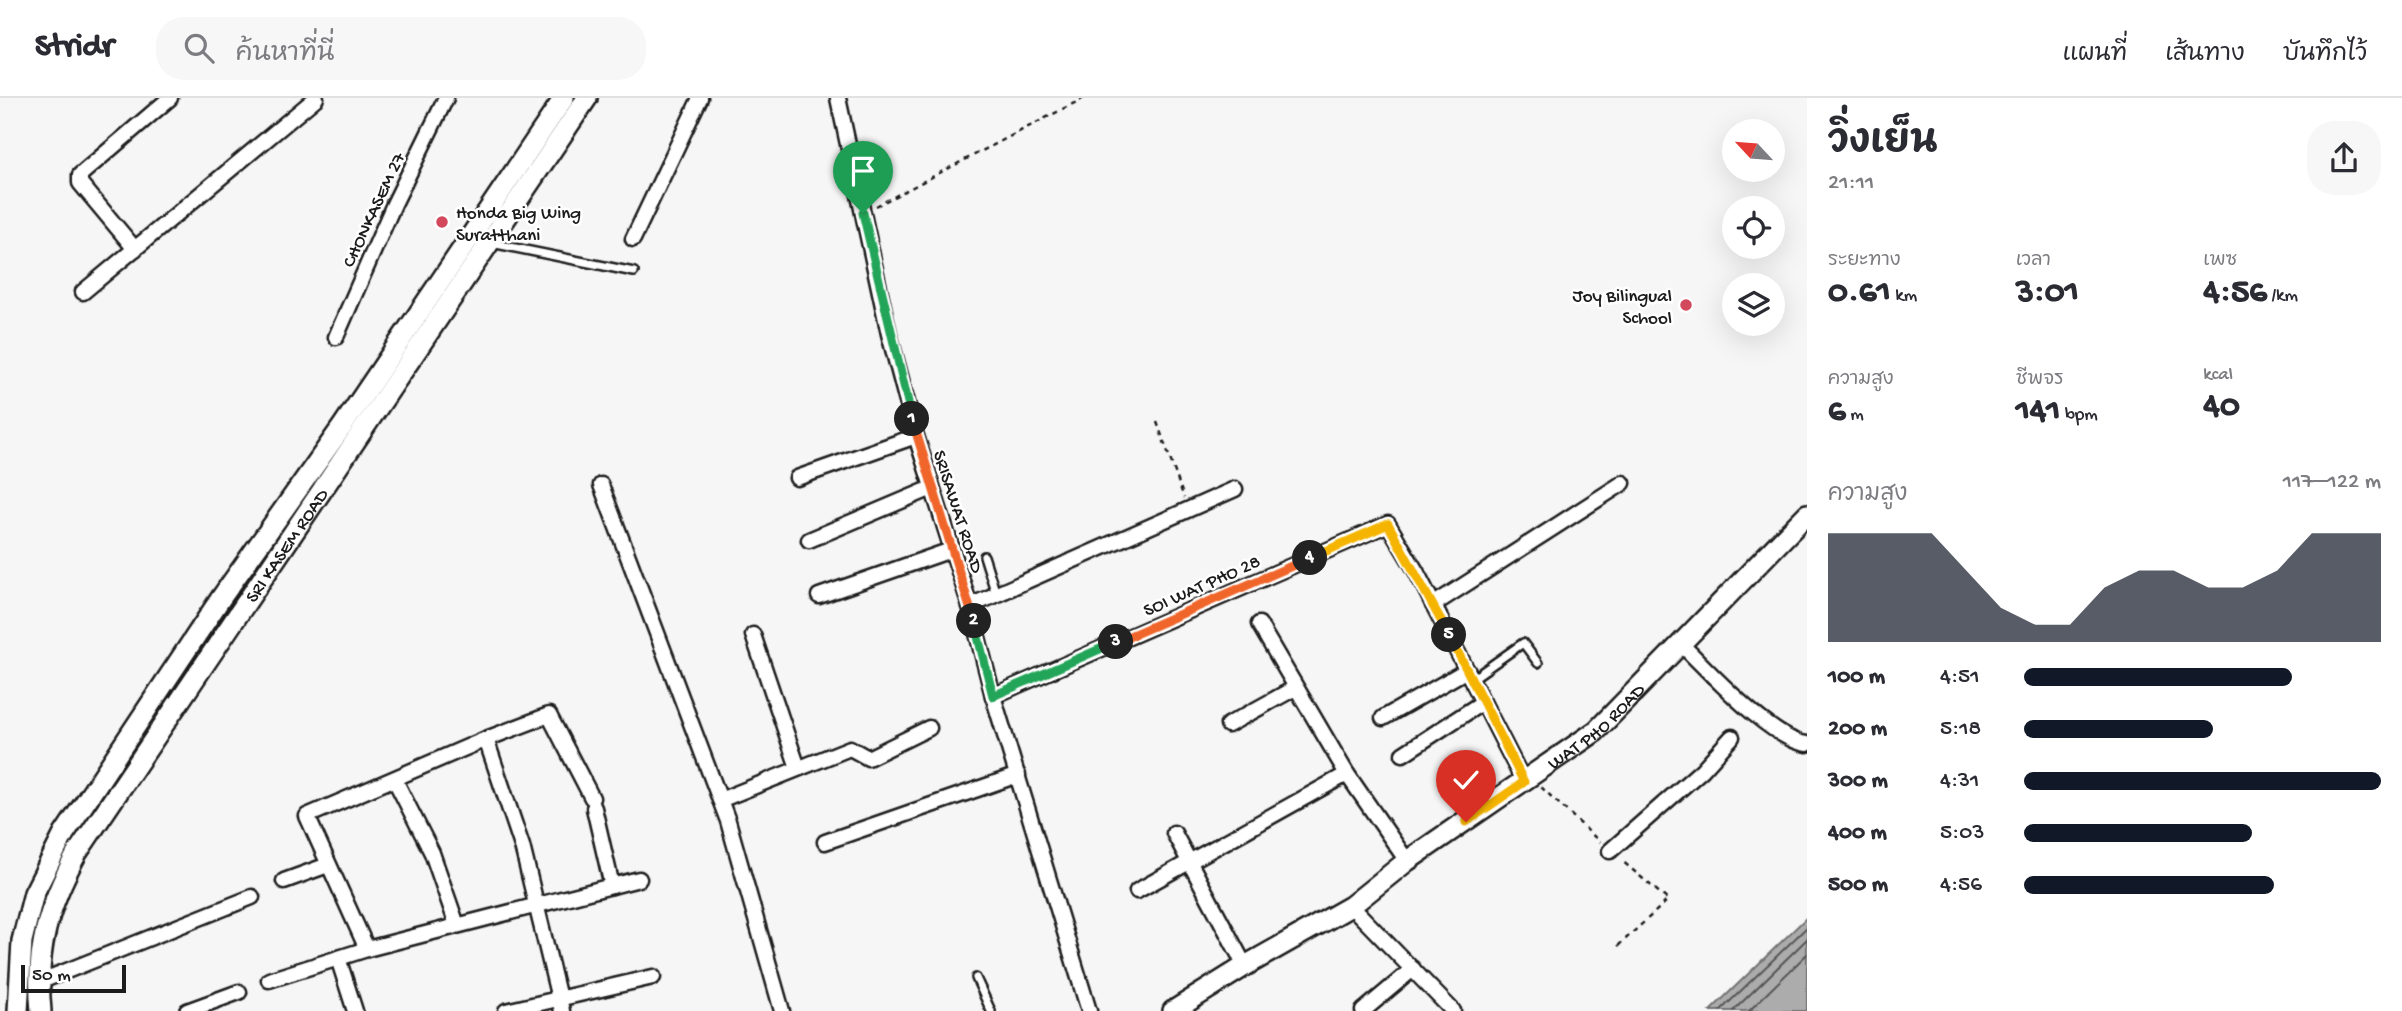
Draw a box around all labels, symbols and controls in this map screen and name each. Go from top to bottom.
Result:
search box [156,17,646,80]
text: Stridr [35,29,114,67]
icon: search [180,29,218,67]
text: ค้นหาที่นี่ [236,40,334,71]
text: แผนที่ [2062,41,2127,70]
text: เส้นทาง [2165,41,2245,70]
text: บันทึกไว้ [2283,41,2367,70]
north arrow [1722,119,1785,182]
map controls [1722,119,1785,336]
button: share [2307,121,2381,195]
text: วิ่งเย็น [1828,122,1937,166]
pin [833,141,893,213]
street label: CHONKASEM 27 [339,148,412,272]
icon: arrive [844,152,882,190]
text: 21:11 [1828,170,1874,197]
button: locate [1722,196,1785,259]
place label: Honda Big Wing Suratthani [456,203,581,248]
marker: Honda Big Wing Suratthani [434,214,450,230]
text: ระยะทาง [1828,250,1901,273]
text: เวลา [2016,250,2051,273]
text: เพซ [2203,250,2237,273]
button: layers [1722,273,1785,336]
text: 0.61 [1828,273,1891,314]
text: 3:01 [2016,273,2079,314]
text: 4:56 [2203,273,2267,314]
text: km [1891,285,1917,308]
text: /km [2267,285,2298,308]
place label: Joy Bilingual School [1573,286,1672,331]
marker: Joy Bilingual School [1678,297,1694,313]
text: kcal [2203,364,2233,387]
text: ความสูง [1828,369,1894,392]
text: ชีพจร [2016,369,2064,392]
text: 40 [2203,387,2240,428]
text: 6 [1828,392,1846,433]
text: 141 [2016,392,2060,433]
pin: 1 [894,402,930,436]
text: m [1846,404,1864,427]
text: bpm [2060,404,2098,427]
text: 1 [908,407,915,430]
street label: SRISAWAT ROAD [926,448,987,577]
text: 117–122 m [2283,469,2381,496]
text: ความสูง [1828,482,1907,509]
street label: SRI KASEM ROAD [241,485,335,608]
pin: 4 [1292,540,1328,575]
text: 4 [1305,546,1314,569]
street label: SOI WAT PHO 28 [1140,551,1264,623]
pin: 2 [956,603,992,638]
text: 2 [969,609,978,632]
pin: 5 [1432,618,1466,652]
text: 5 [1444,623,1454,646]
pin: 3 [1098,624,1134,660]
text: 3 [1111,630,1120,653]
text: 100 m [1828,664,1885,691]
text: 4:51 [1940,664,1980,691]
street label: WAT PHO ROAD [1544,679,1652,776]
text: 200 m [1828,716,1887,743]
text: 5:18 [1940,716,1981,743]
pin [1436,750,1496,822]
icon: check [1447,761,1485,799]
text: 300 m [1828,768,1888,795]
text: 4:31 [1940,768,1979,795]
text: 400 m [1828,820,1887,847]
text: 5:03 [1940,820,1984,847]
text: 500 m [1828,872,1888,899]
text: 4:56 [1940,872,1982,899]
scale bar [21,962,126,994]
text: 50 m [32,965,71,988]

